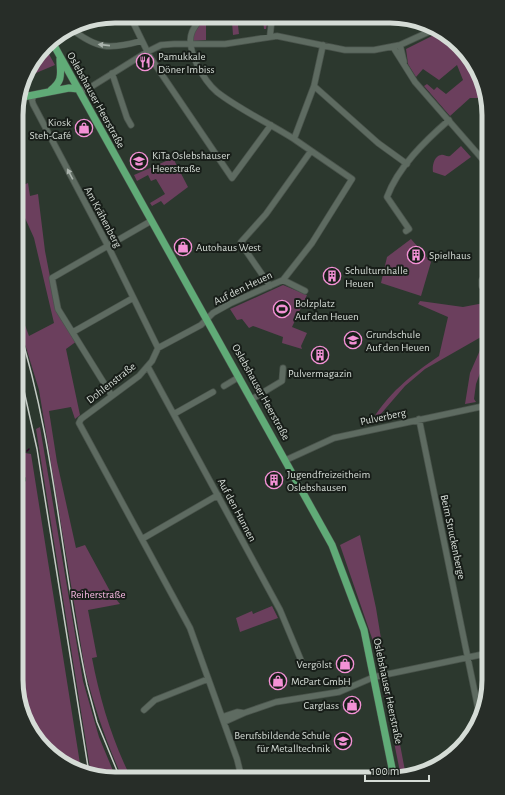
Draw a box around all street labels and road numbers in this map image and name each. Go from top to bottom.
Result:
street label: Oslebshauser Heerstraße [65,50,127,150]
street label: Am Krähenberg [82,185,124,250]
street label: Auf den Heuen [212,269,274,307]
street label: Oslebshauser Heerstraße [230,342,292,442]
street label: Dohlenstraße [84,361,138,405]
street label: Pulverberg [359,407,408,427]
street label: Auf den Hunnen [216,477,258,543]
street label: Beim Struckenberge [439,494,467,580]
street label: Oslebshauser Heerstraße [371,637,405,745]

